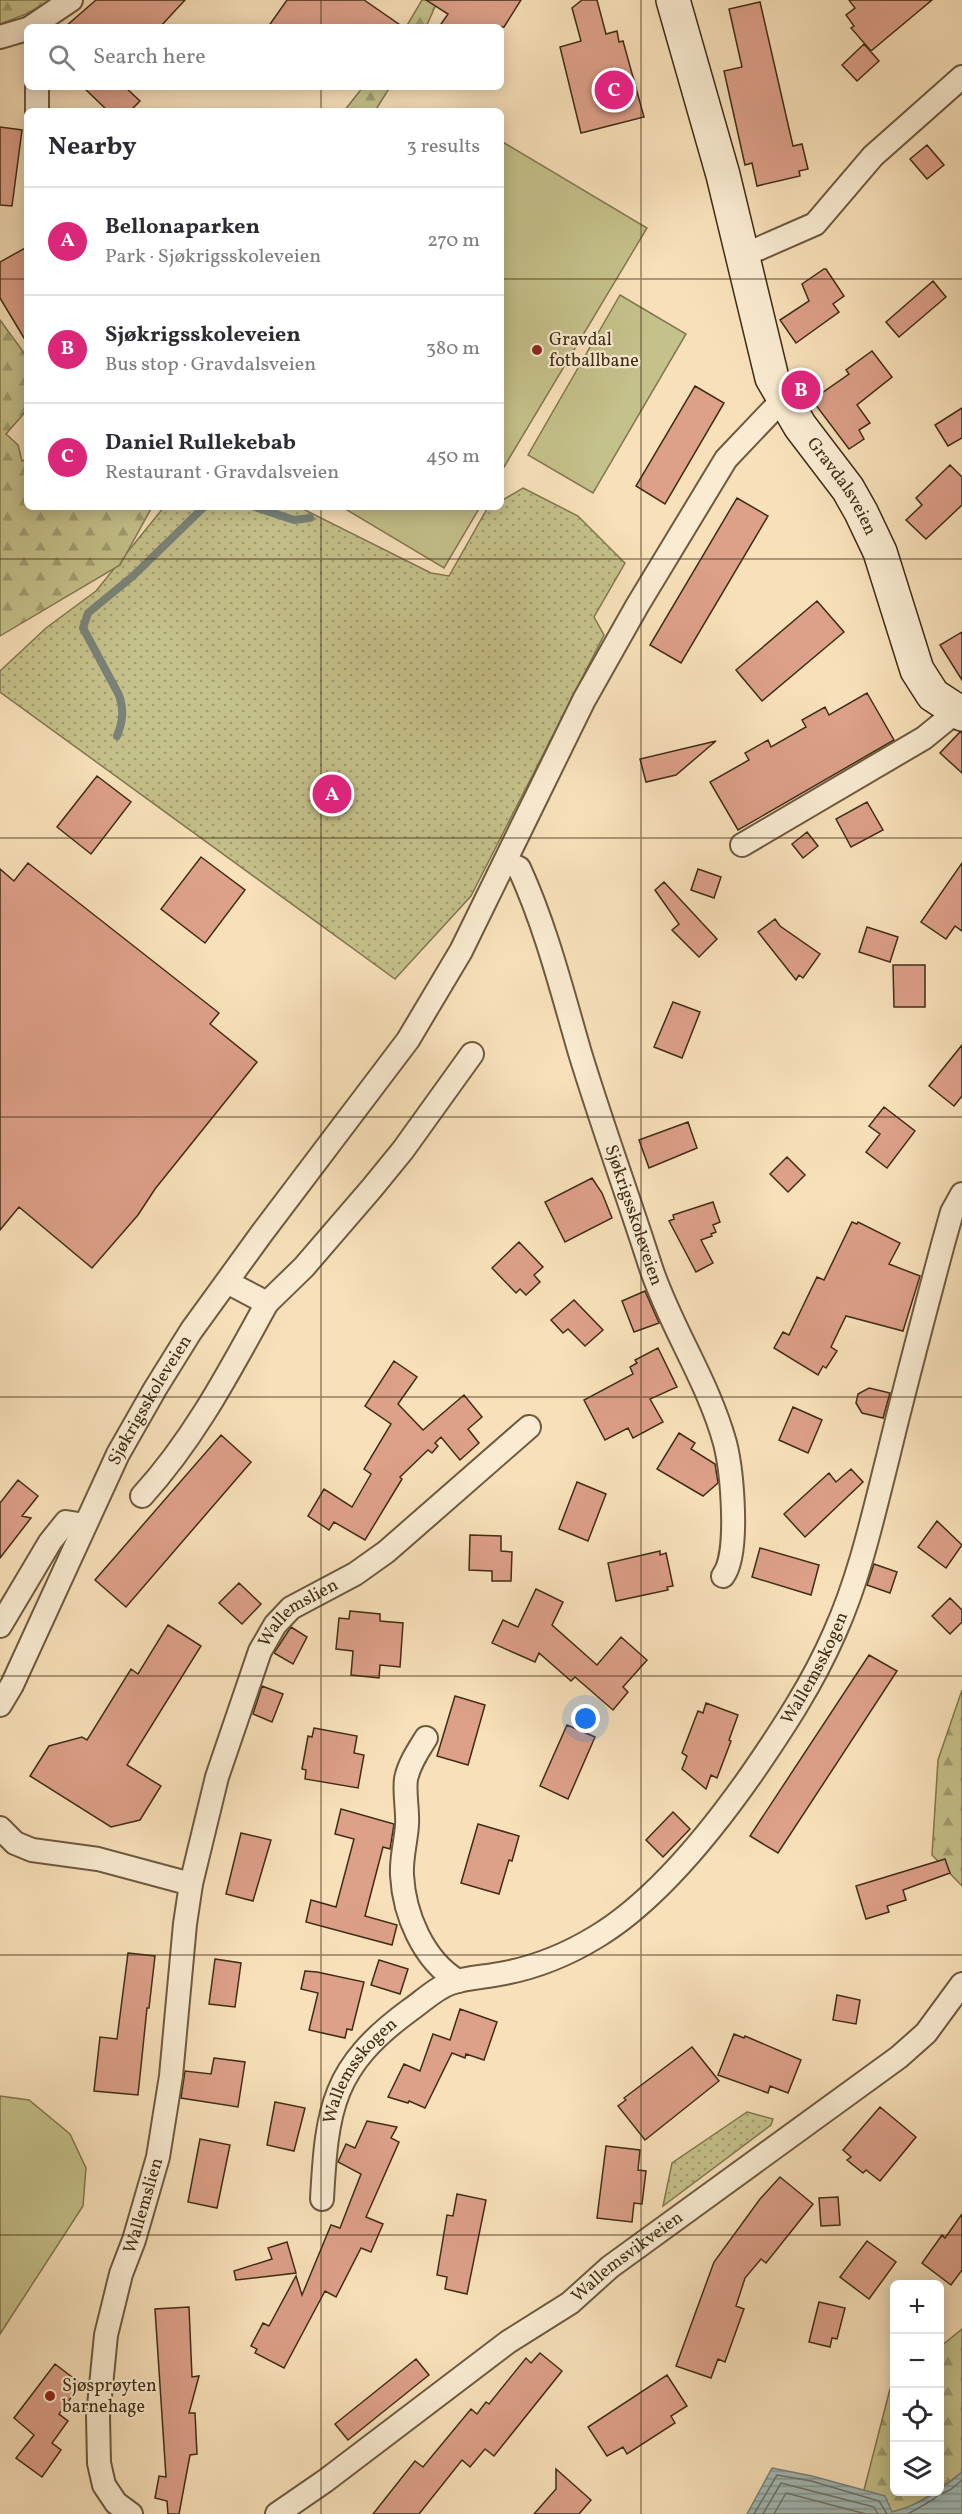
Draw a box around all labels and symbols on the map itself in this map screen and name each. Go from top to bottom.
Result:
pin: C [594,68,634,112]
place label: Gravdal fotballbane [549,328,639,374]
marker: Gravdal fotballbane [530,343,544,357]
pin: B [782,368,820,412]
street label: Gravdalsveien [800,432,883,540]
pin: A [312,772,352,816]
street label: Sjøkrigsskoleveien [598,1141,669,1289]
street label: Sjøkrigsskoleveien [102,1330,198,1469]
street label: Wallemslien [252,1573,343,1652]
street label: Wallemsskogen [775,1608,855,1729]
your location [571,1704,600,1733]
street label: Wallemsskogen [317,2012,403,2126]
street label: Wallemslien [117,2155,170,2257]
street label: Wallemsvikveien [566,2205,689,2308]
place label: Sjøsprøyten barnehage [62,2374,157,2420]
marker: Sjøsprøyten barnehage [43,2389,57,2403]

